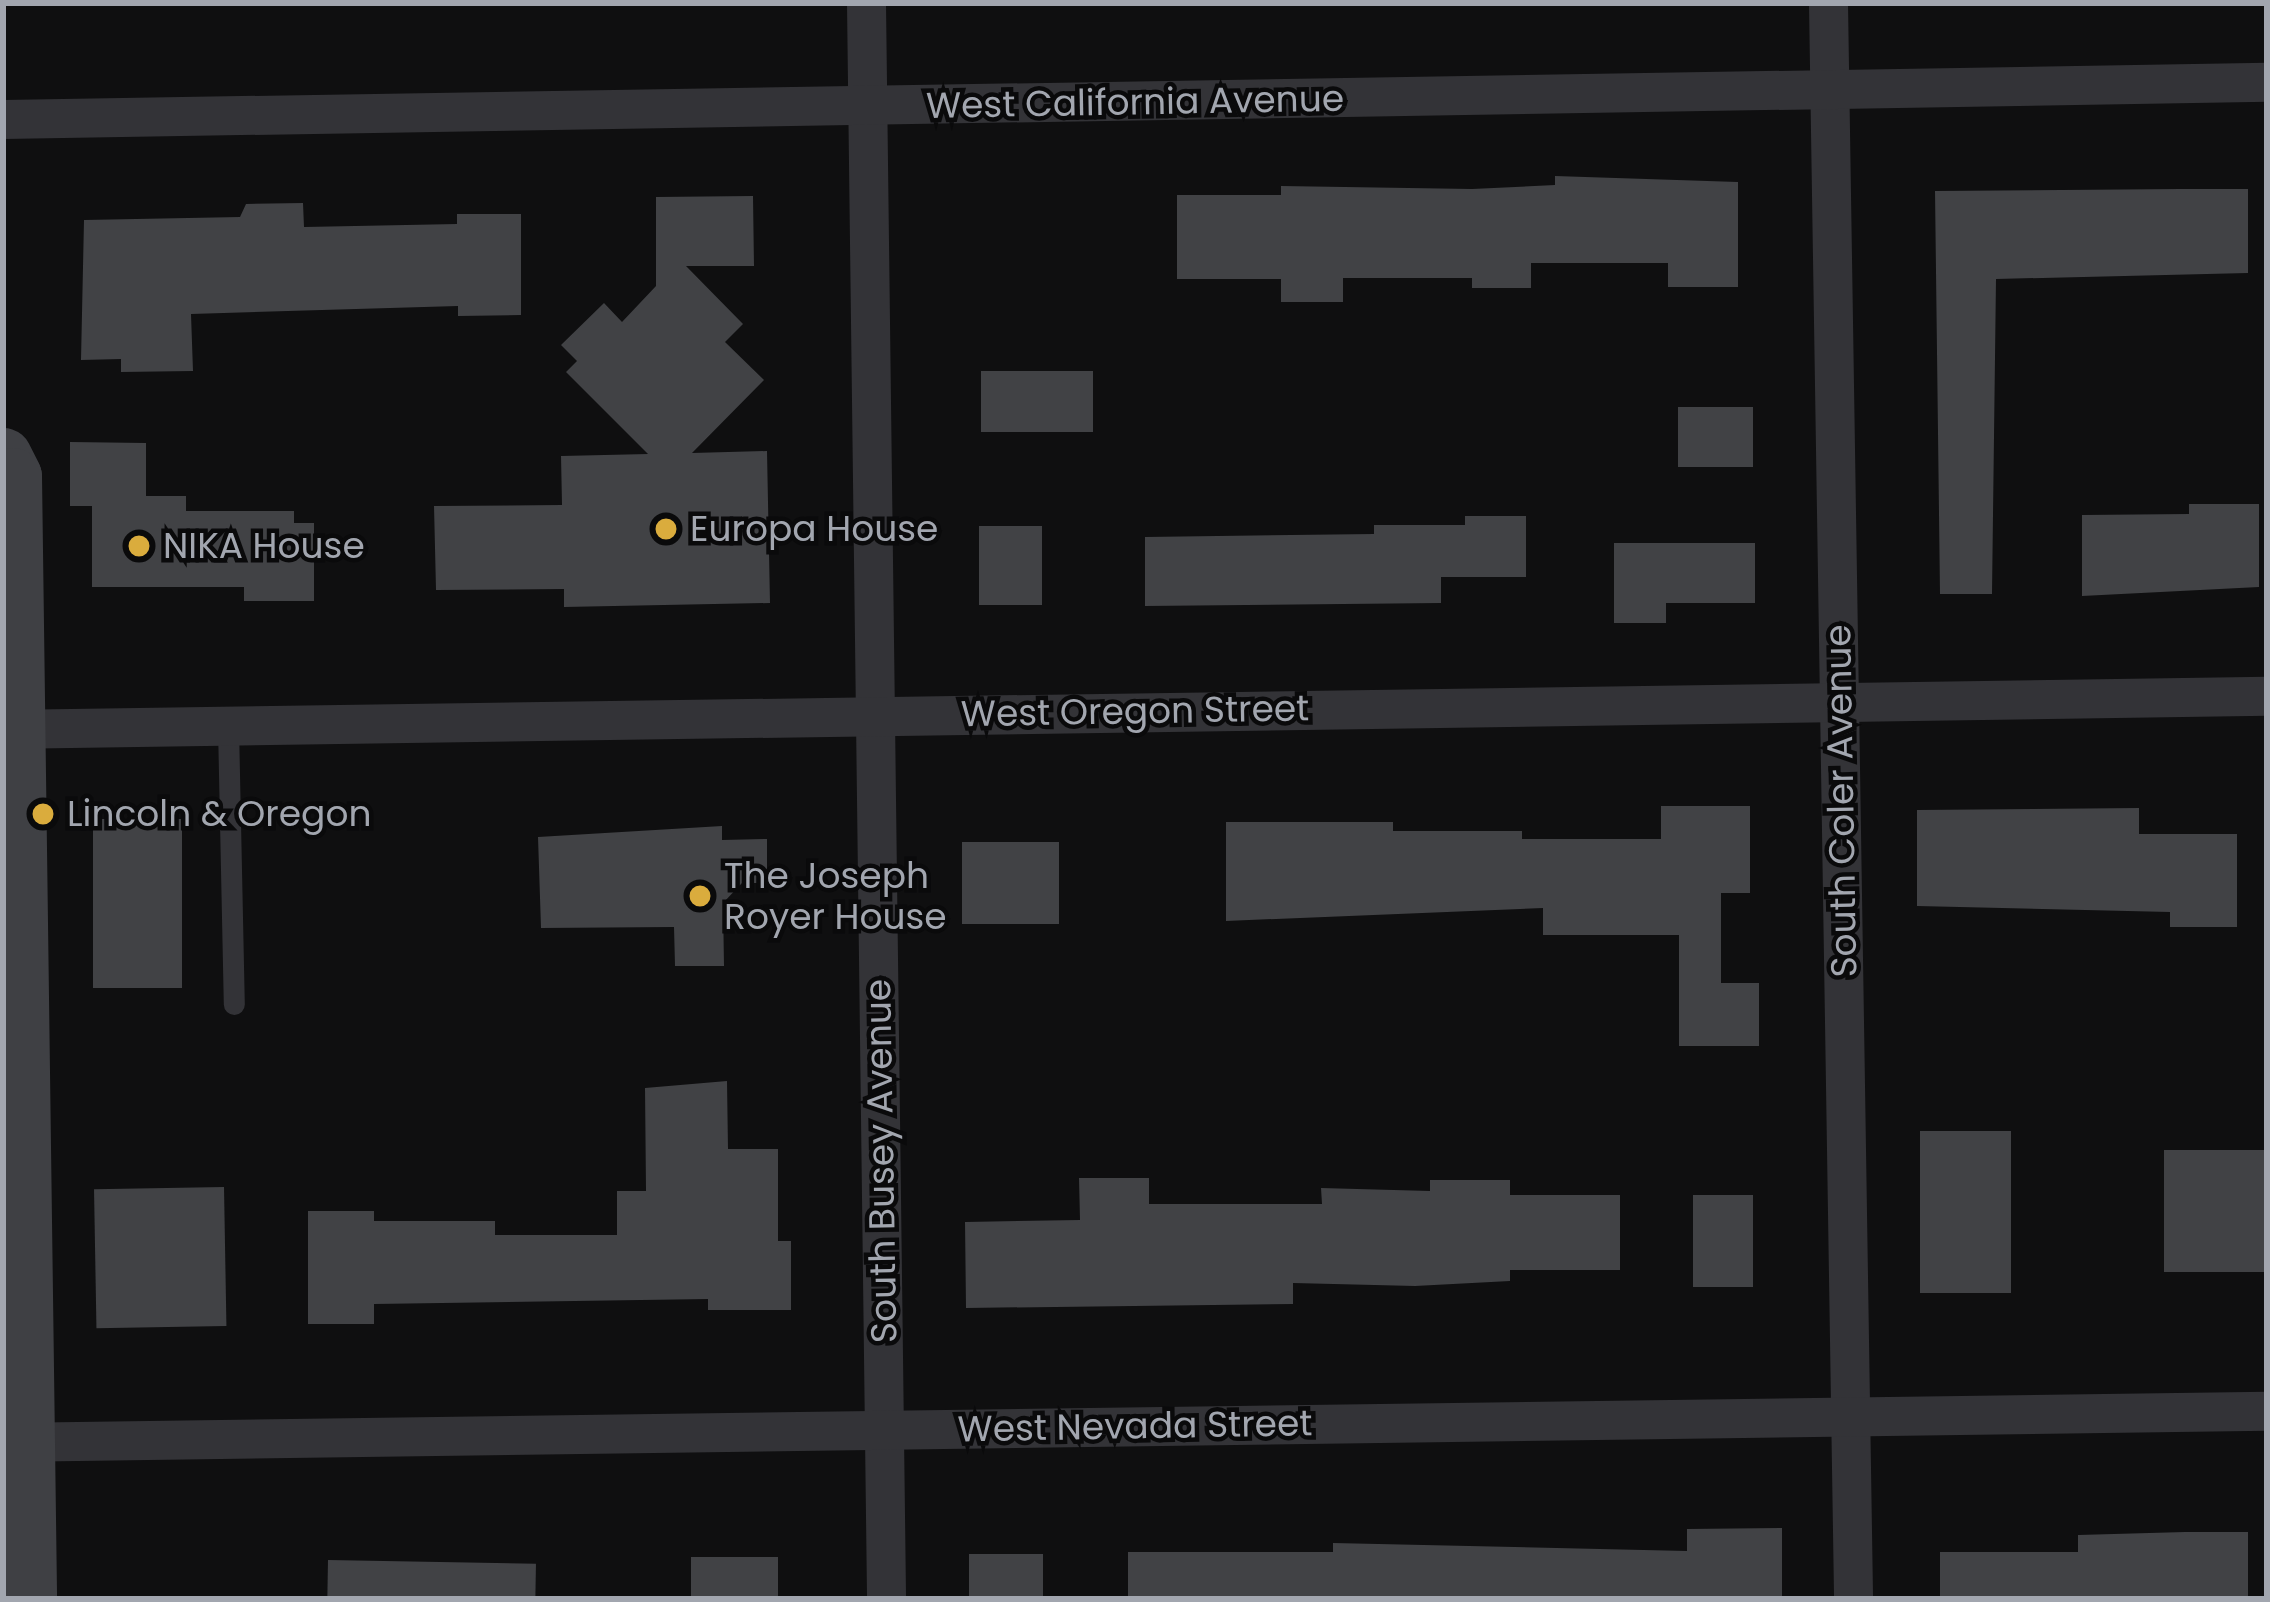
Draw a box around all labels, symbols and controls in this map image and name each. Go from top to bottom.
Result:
street label: West California Avenue [926,77,1344,127]
place label: Europa House [690,507,938,551]
marker: Europa House [653,516,679,542]
place label: NIKA House [163,524,365,568]
marker: NIKA House [126,533,152,559]
street label: South Coler Avenue [1816,624,1866,978]
street label: West Oregon Street [960,686,1310,736]
place label: Lincoln & Oregon [67,792,372,836]
marker: Lincoln & Oregon [30,801,56,827]
place label: The Joseph Royer House [724,853,947,938]
marker: The Joseph Royer House [687,883,713,909]
street label: South Busey Avenue [856,979,906,1343]
street label: West Nevada Street [957,1401,1313,1451]

